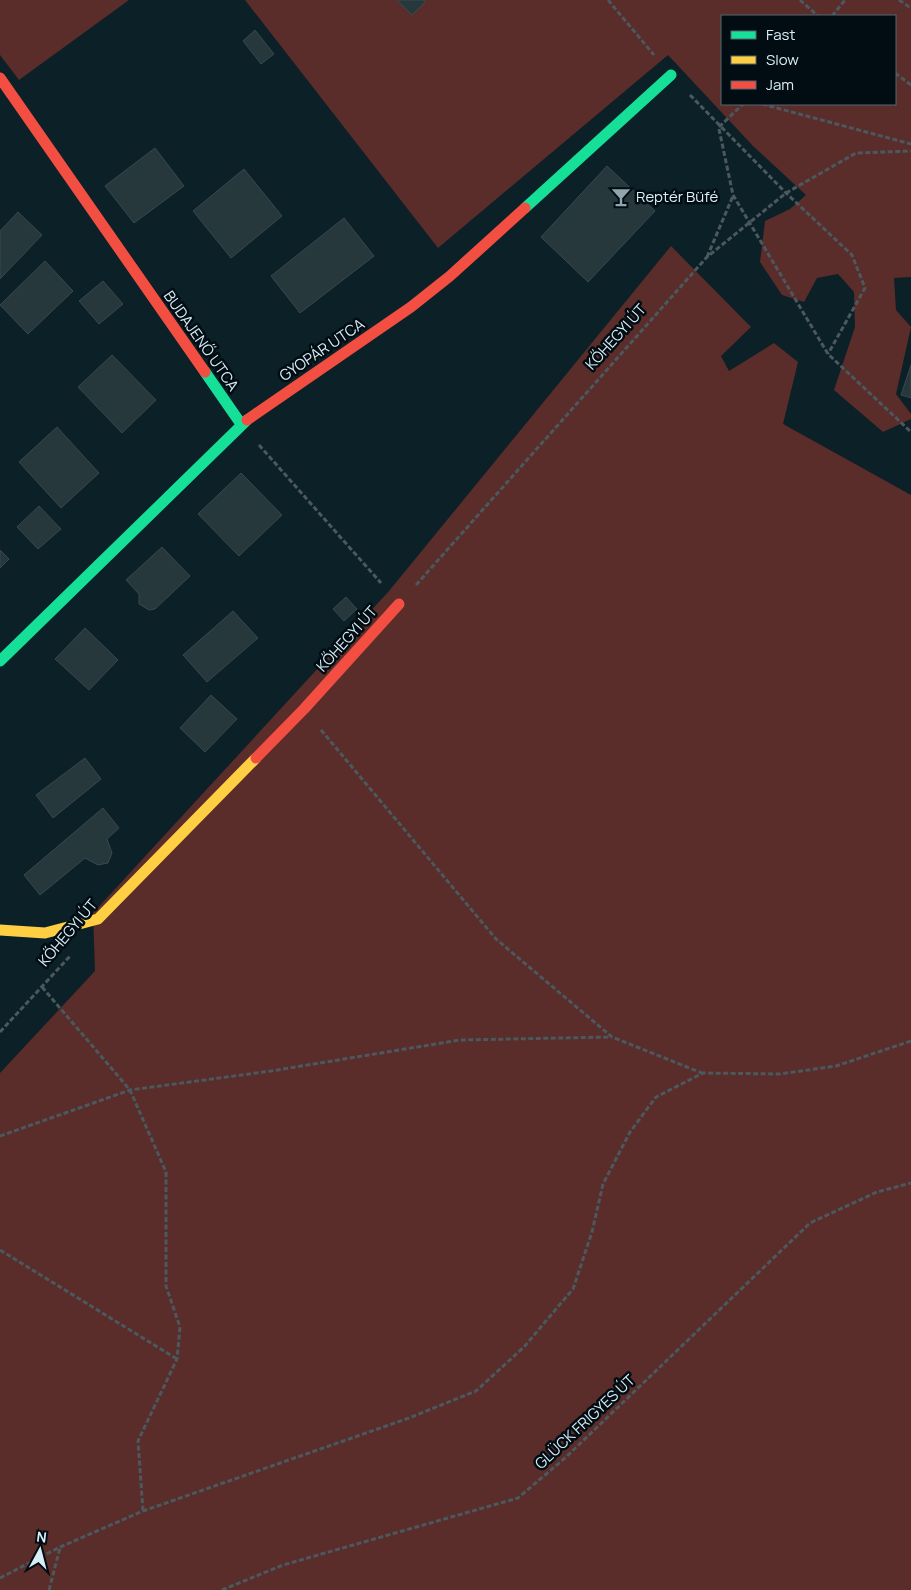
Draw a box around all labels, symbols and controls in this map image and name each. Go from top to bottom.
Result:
legend [721,15,896,105]
text: Fast [766,24,795,45]
text: Slow [766,49,799,70]
text: Jam [766,74,794,95]
bar icon: Reptér Büfé [610,186,632,208]
place label: Reptér Büfé [636,186,718,207]
street label: BUDAJENŐ UTCA [159,286,244,395]
street label: KŐHEGYI ÚT [580,299,651,374]
street label: GYOPÁR UTCA [275,313,369,386]
street label: KŐHEGYI ÚT [311,601,382,676]
street label: KŐHEGYI ÚT [33,895,102,971]
street label: GLÜCK FRIGYES ÚT [530,1370,639,1474]
north arrow [15,1525,65,1575]
text: N [35,1527,48,1547]

